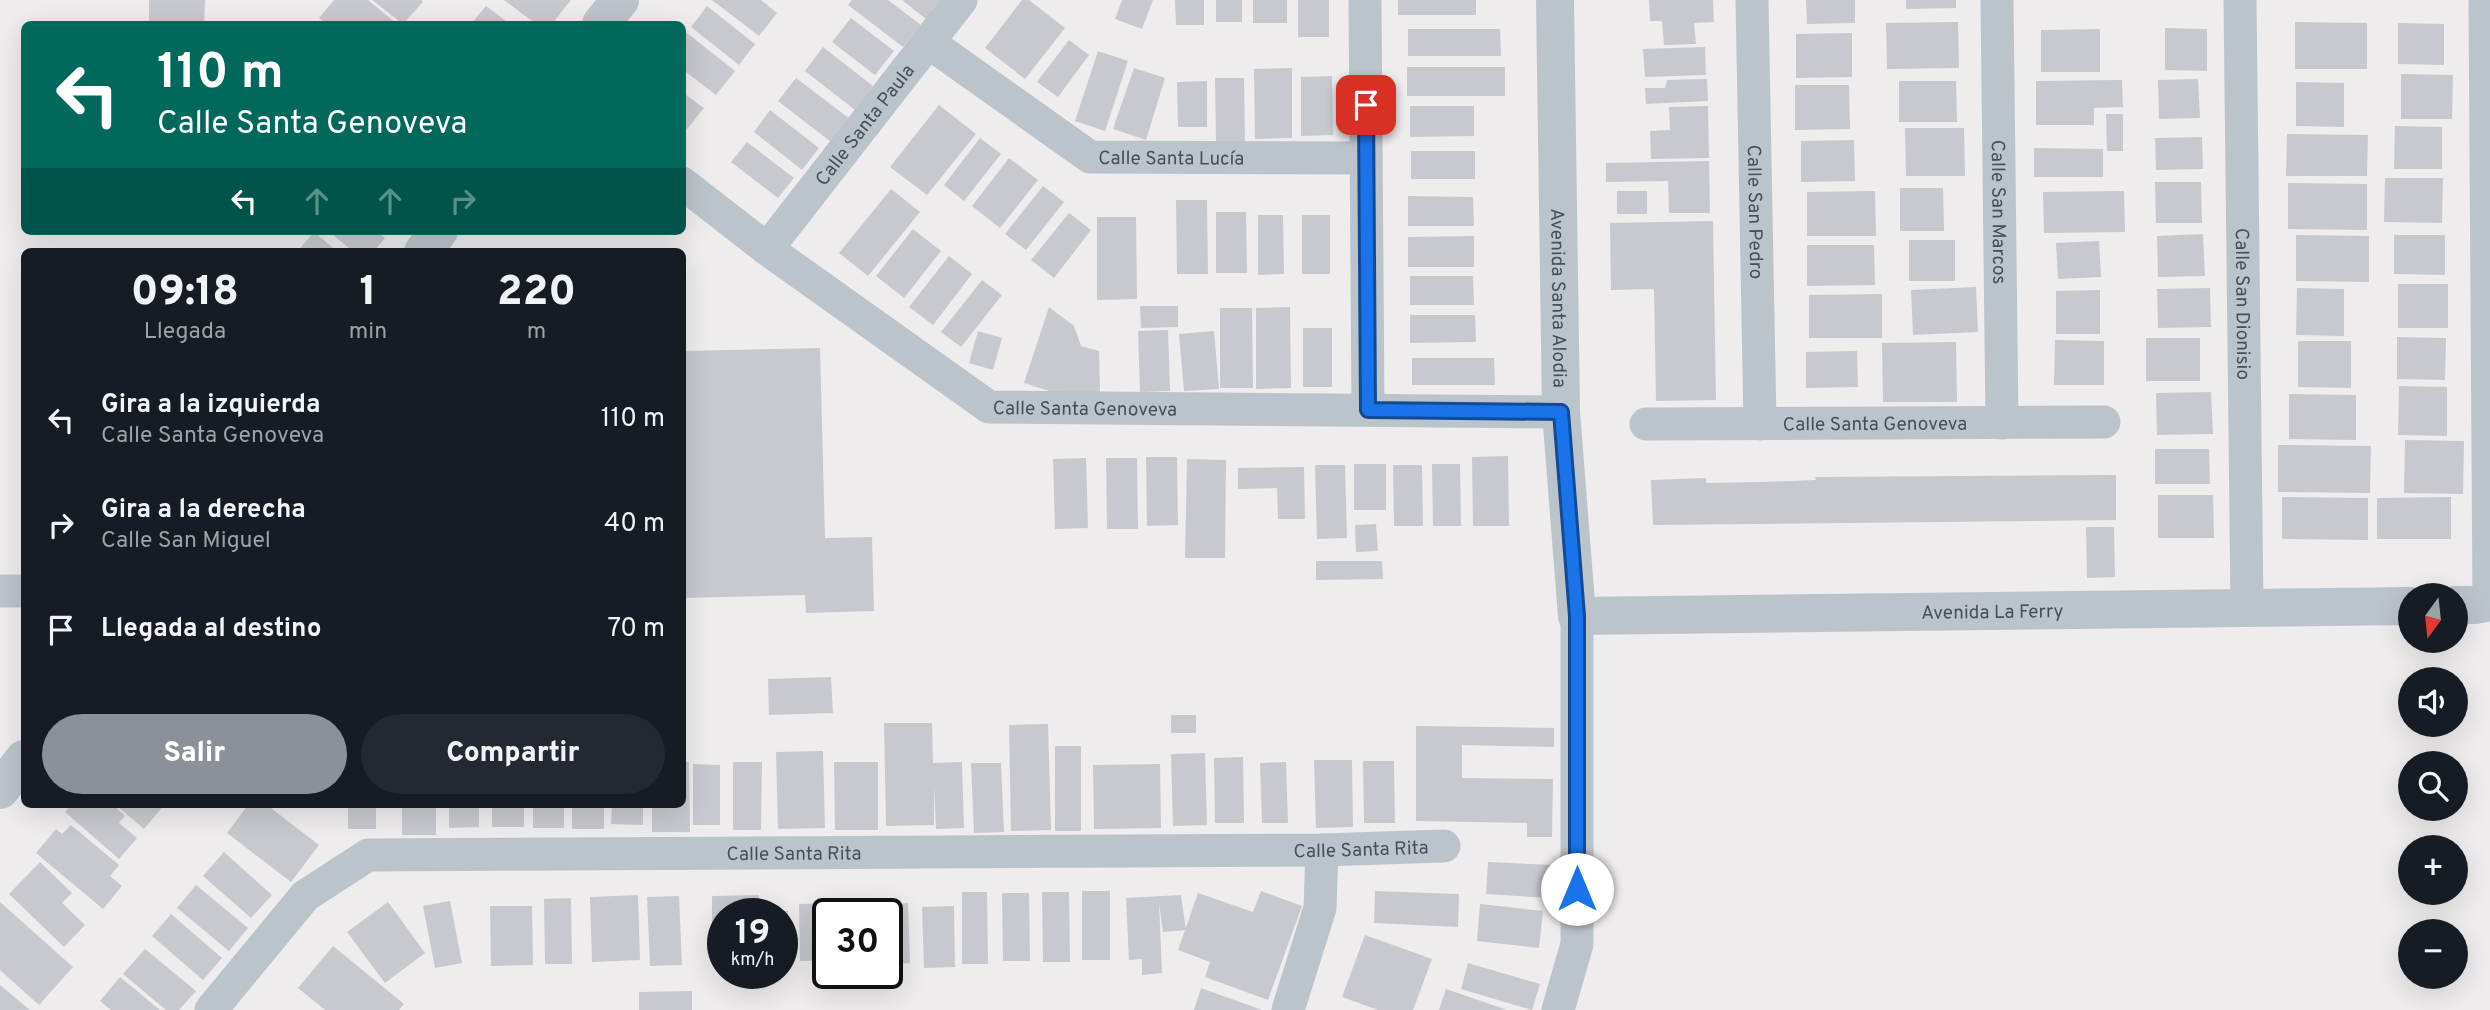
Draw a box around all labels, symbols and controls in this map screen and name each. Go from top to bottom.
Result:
text: 110 m [157,44,284,106]
icon: left [42,49,133,140]
street label: Calle Santa Paula [811,60,921,191]
pin [1336,75,1396,135]
icon: arrive [1347,86,1385,124]
text: Calle Santa Genoveva [157,105,467,145]
street label: Calle San Marcos [1985,140,2010,284]
street label: Calle San Pedro [1741,144,1767,280]
street label: Calle Santa Lucía [1098,147,1244,172]
icon: left [225,182,263,220]
icon: ahead [298,182,336,220]
icon: ahead [371,182,409,220]
icon: right [444,182,482,220]
street label: Avenida Santa Alodia [1544,208,1571,388]
street label: Calle San Dionisio [2229,228,2254,380]
text: 09:18 [131,267,239,320]
text: 1 [359,267,377,320]
text: 220 [497,267,576,320]
text: Llegada [144,318,226,347]
text: min [349,318,387,347]
text: m [527,318,546,347]
text: Gira a la izquierda [101,389,320,422]
street label: Calle Santa Genoveva [993,397,1177,423]
icon: left [42,401,80,439]
text: 110 m [601,403,665,436]
street label: Calle Santa Genoveva [1783,413,1967,437]
text: Calle Santa Genoveva [101,422,324,451]
text: Gira a la derecha [101,494,306,527]
icon: right [42,506,80,544]
text: 40 m [604,508,665,541]
text: Calle San Miguel [101,527,271,556]
north arrow [2398,583,2468,653]
map controls [2398,583,2468,989]
street label: Avenida La Ferry [1921,600,2064,626]
icon: arrive [42,611,80,649]
text: Llegada al destino [101,613,321,646]
text: 70 m [607,613,665,646]
button: sound [2398,667,2468,737]
button: Salir [42,714,347,794]
button: Compartir [361,714,665,794]
button: search [2398,751,2468,821]
button: + [2398,835,2468,905]
street label: Calle Santa Rita [1294,837,1429,864]
street label: Calle Santa Rita [727,842,862,867]
position arrow [1540,852,1614,926]
speed limit sign: 30 [812,898,903,989]
text: 19 [735,912,770,956]
button: − [2398,919,2468,989]
text: km/h [731,949,774,972]

